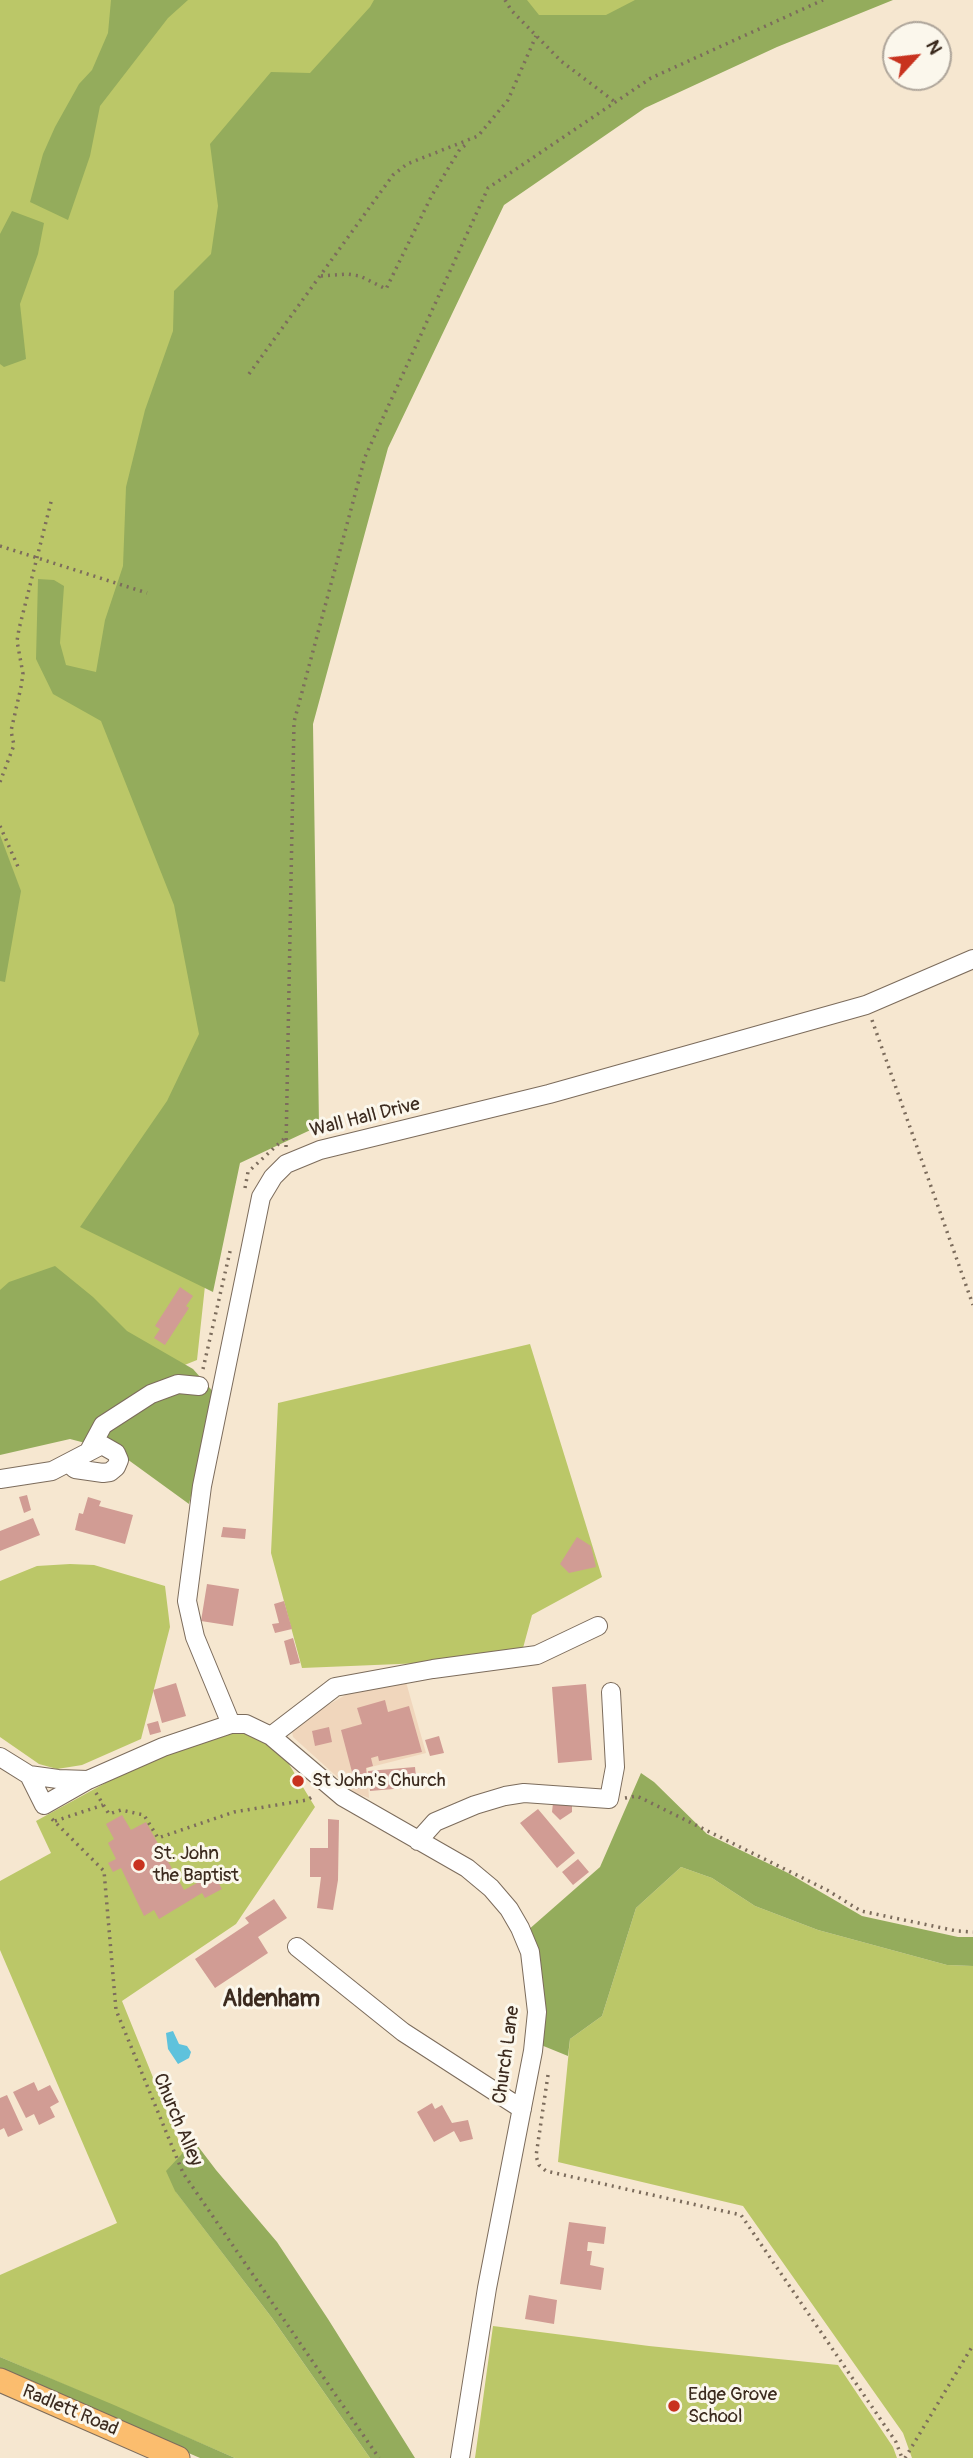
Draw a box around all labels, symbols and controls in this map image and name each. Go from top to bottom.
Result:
north arrow [882,21,952,91]
text: N [920,36,948,59]
street label: Wall Hall Drive [308,1093,422,1143]
place label: St John's Church [312,1770,446,1792]
marker: St John's Church [290,1773,306,1789]
place label: St. John the Baptist [153,1843,239,1887]
marker: St. John the Baptist [131,1857,147,1873]
district label: Aldenham [222,1986,320,2014]
street label: Church Lane [489,2005,525,2105]
street label: Church Alley [147,2070,207,2170]
street label: Radlett Road [19,2381,121,2441]
place label: Edge Grove School [688,2384,777,2428]
marker: Edge Grove School [666,2398,682,2414]

